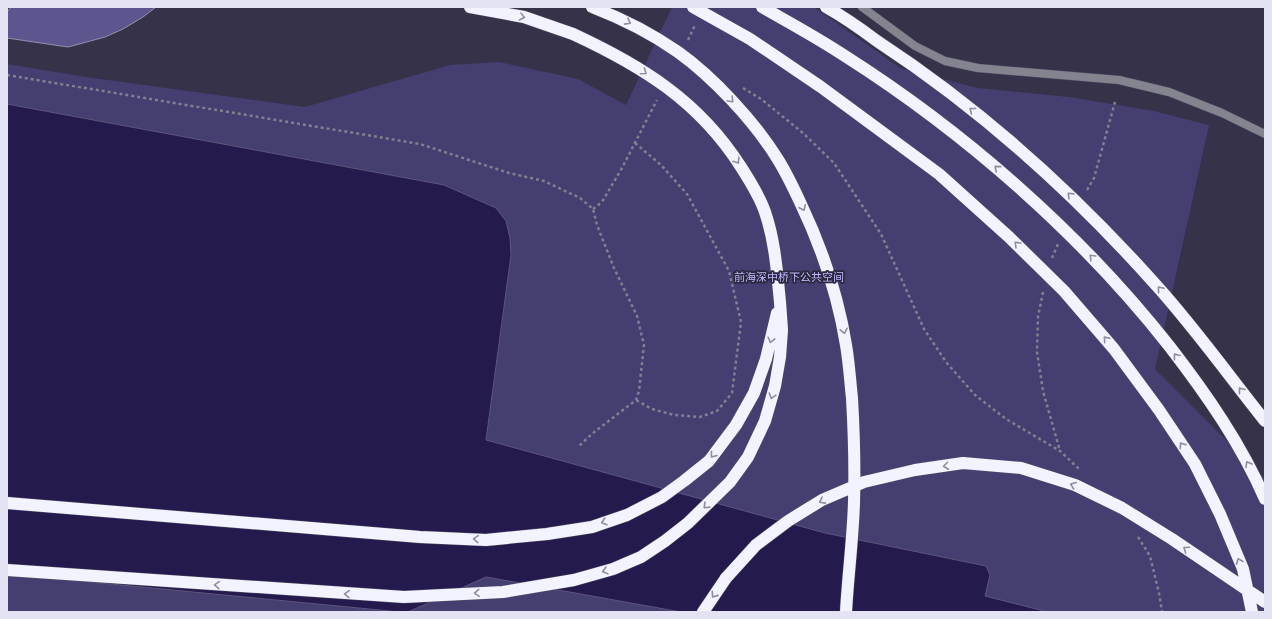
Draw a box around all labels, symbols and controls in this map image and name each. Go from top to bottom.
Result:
one-way arrow [519,13,525,21]
one-way arrow [624,18,631,25]
one-way arrow [640,67,647,74]
one-way arrow [727,96,734,103]
one-way arrow [969,107,976,114]
one-way arrow [733,157,740,164]
one-way arrow [994,166,1002,173]
one-way arrow [1067,193,1074,200]
one-way arrow [798,204,806,211]
one-way arrow [1014,241,1022,249]
one-way arrow [1089,255,1097,262]
park label: 前海深中桥下公共空间 [734,270,844,285]
one-way arrow [1157,286,1164,294]
one-way arrow [839,328,847,334]
one-way arrow [767,336,775,343]
one-way arrow [1103,336,1110,344]
one-way arrow [1174,353,1181,360]
one-way arrow [1239,388,1246,395]
one-way arrow [768,392,777,399]
one-way arrow [1179,442,1186,449]
one-way arrow [711,450,718,457]
one-way arrow [943,461,949,470]
one-way arrow [1245,461,1253,468]
one-way arrow [1070,481,1077,489]
one-way arrow [819,496,826,503]
one-way arrow [703,501,711,508]
one-way arrow [601,518,608,526]
one-way arrow [473,535,479,544]
one-way arrow [1184,547,1191,554]
one-way arrow [1236,557,1244,564]
one-way arrow [601,567,608,575]
one-way arrow [214,580,220,589]
one-way arrow [344,589,350,598]
one-way arrow [474,589,480,598]
one-way arrow [711,591,719,598]

